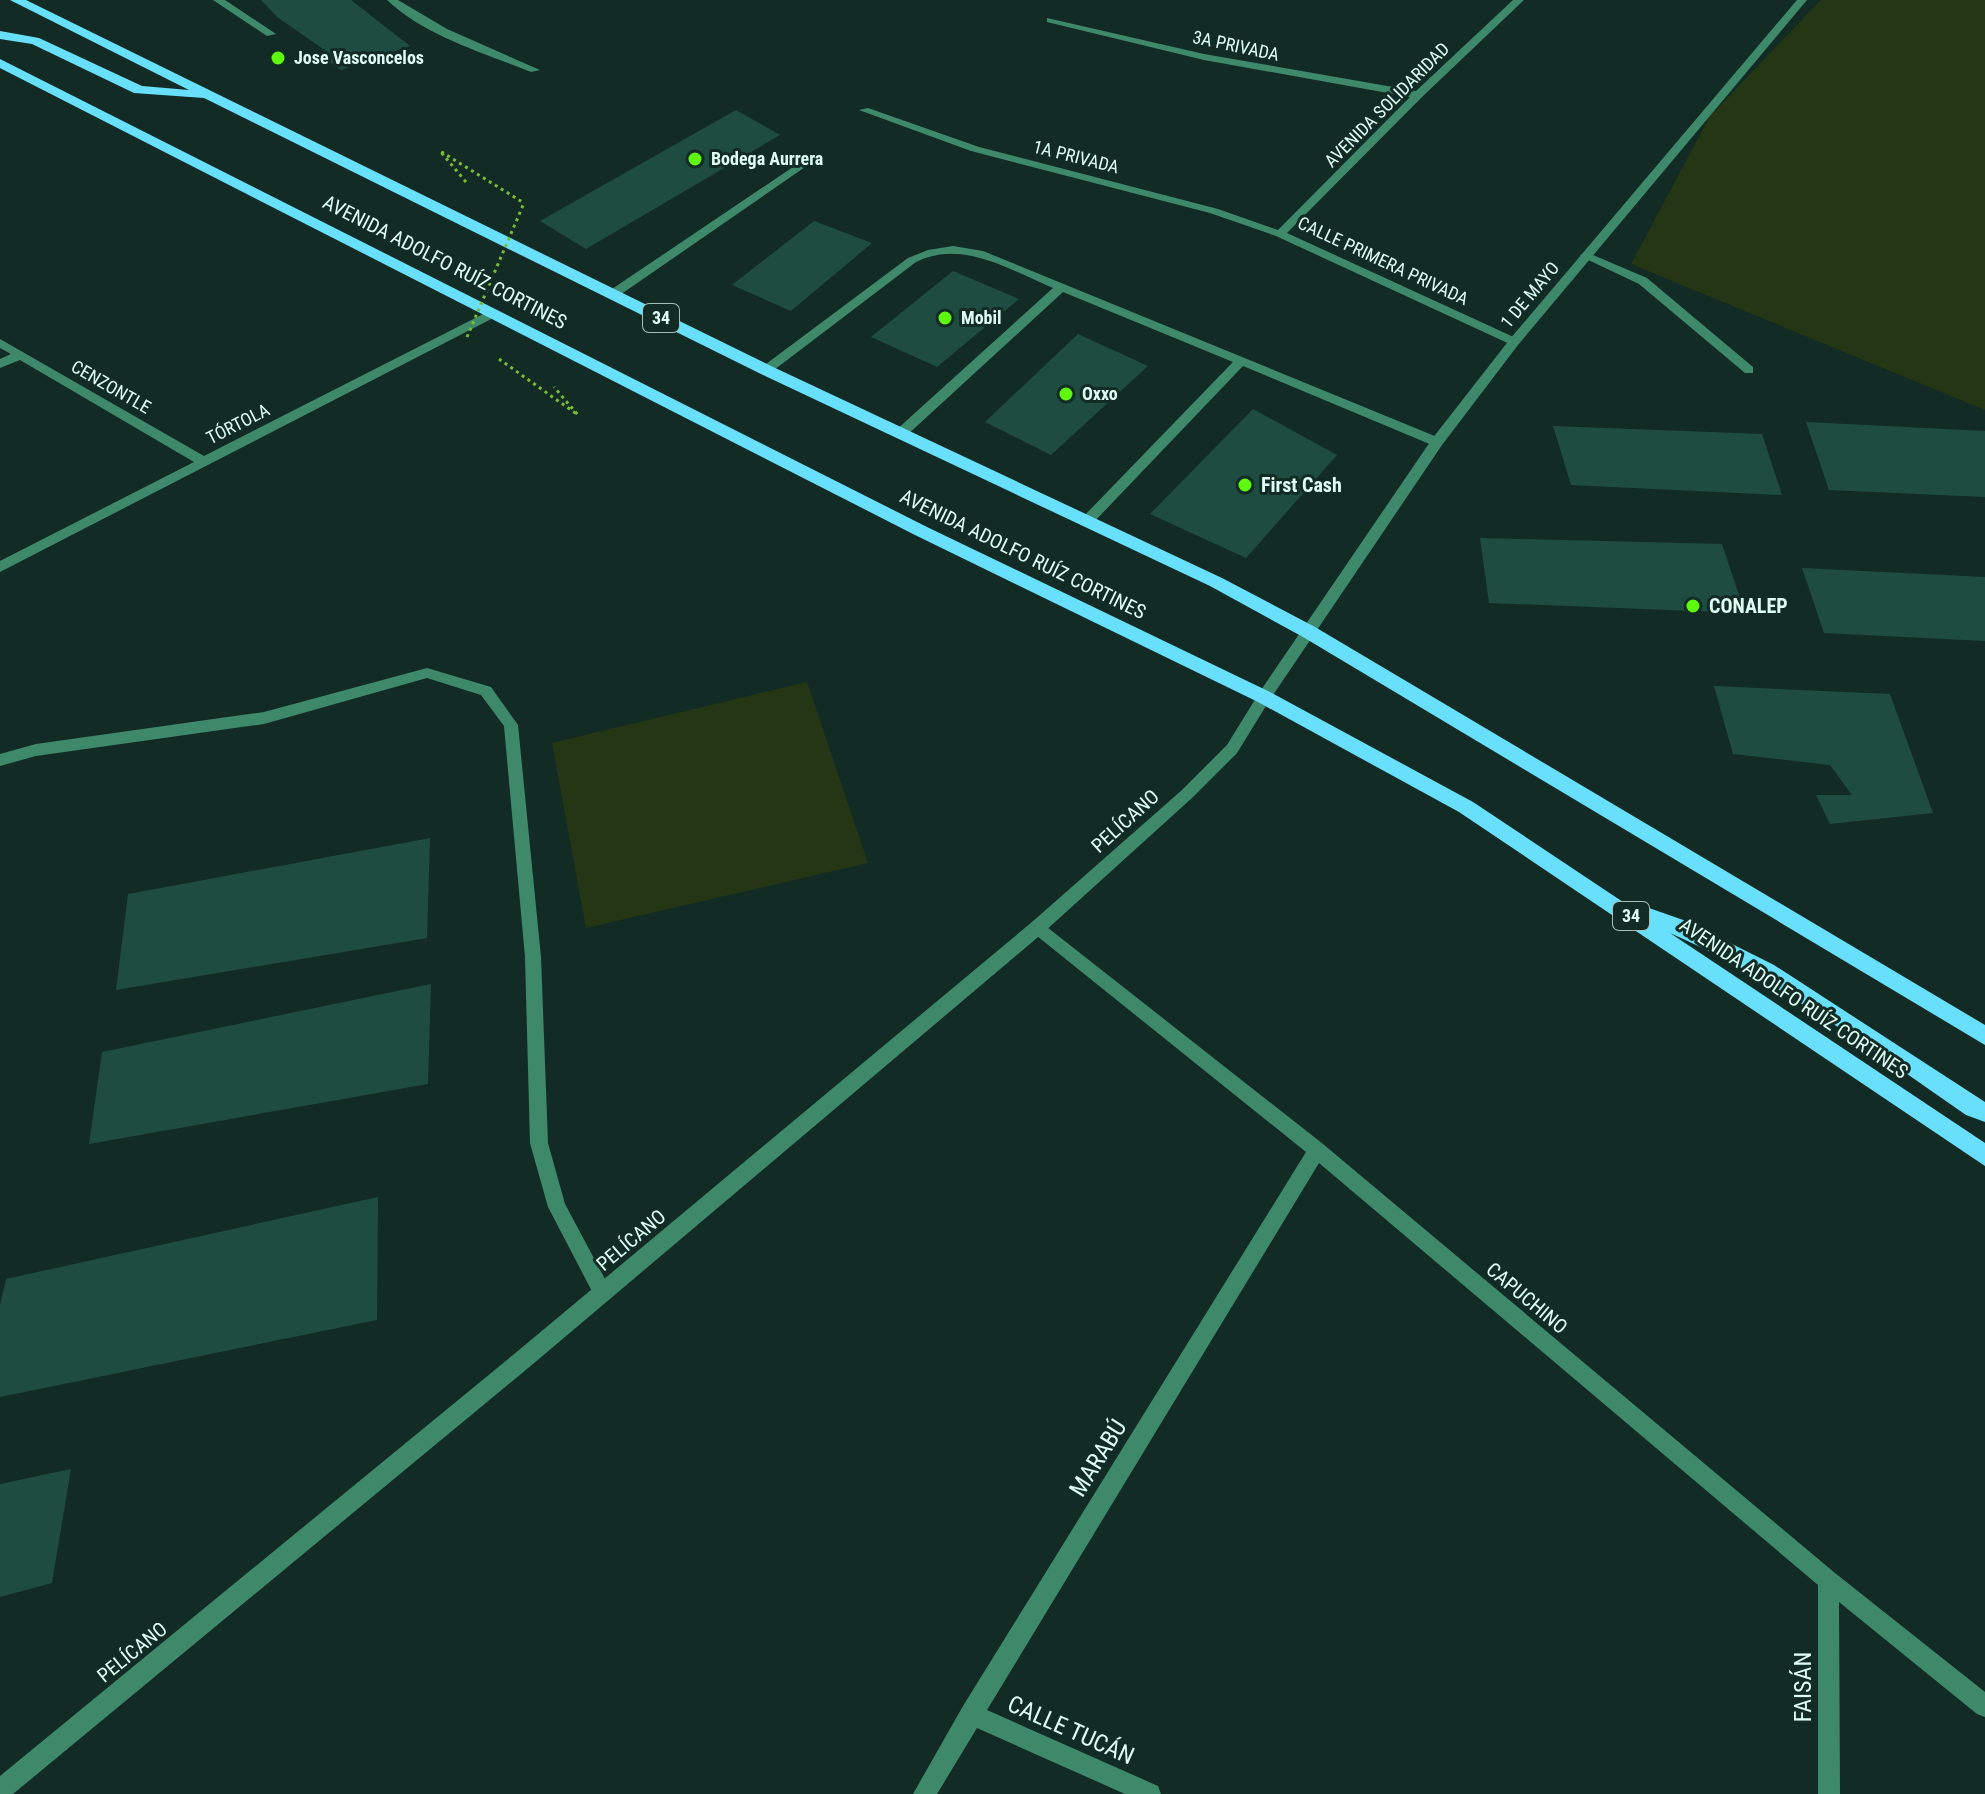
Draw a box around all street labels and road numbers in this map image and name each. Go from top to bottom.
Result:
street label: 3A PRIVADA [1191,26,1282,65]
street label: AVENIDA SOLIDARIDAD [1320,38,1453,171]
street label: 1A PRIVADA [1031,136,1122,177]
street label: AVENIDA ADOLFO RUÍZ CORTINES [319,190,571,334]
street label: CALLE PRIMERA PRIVADA [1295,212,1472,310]
street label: 1 DE MAYO [1496,257,1563,332]
road number: 34 [643,304,679,332]
street label: CENZONTLE [68,355,155,418]
street label: TÓRTOLA [203,399,273,448]
street label: AVENIDA ADOLFO RUÍZ CORTINES [896,484,1150,624]
street label: PELÍCANO [1086,784,1164,858]
road number: 34 [1613,902,1649,930]
street label: AVENIDA ADOLFO RUÍZ CORTINES [1675,912,1913,1084]
street label: PELÍCANO [592,1204,670,1276]
street label: CAPUCHINO [1482,1257,1572,1339]
street label: MARABÚ [1064,1414,1132,1502]
street label: PELÍCANO [92,1617,172,1687]
street label: FAISÁN [1789,1652,1817,1722]
street label: CALLE TUCÁN [1003,1690,1139,1770]

